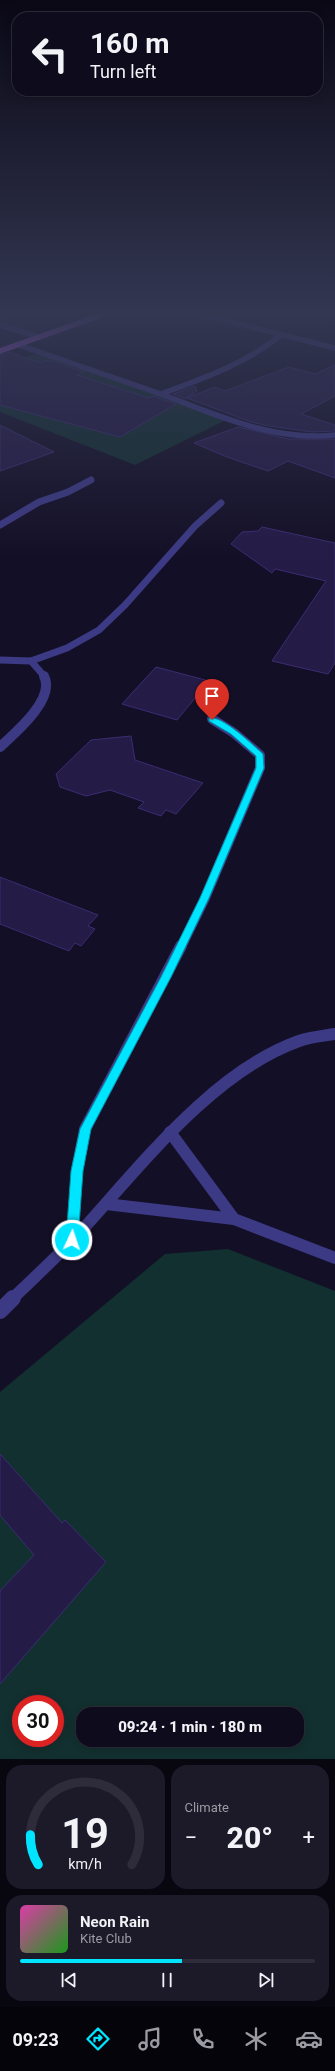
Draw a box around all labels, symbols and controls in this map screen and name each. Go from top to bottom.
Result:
text: 160 m [90,27,169,60]
icon: left [24,28,76,80]
text: Turn left [90,61,156,82]
pin [195,679,229,720]
icon: arrive [201,685,223,707]
position arrow [51,1219,93,1261]
speed limit sign: 30 [12,1695,64,1747]
text: 09:24 · 1 min · 180 m [118,1718,262,1736]
text: Climate [185,1800,229,1815]
text: 19 [61,1809,109,1858]
text: 20° [227,1820,273,1855]
text: − [185,1825,197,1850]
text: + [303,1825,315,1850]
text: km/h [68,1856,102,1872]
text: Neon Rain [80,1913,149,1931]
text: Kite Club [80,1931,132,1946]
icon: previous [58,1969,80,1991]
icon: pause [156,1969,178,1991]
icon: next [255,1969,277,1991]
icon: directions [84,2025,112,2053]
icon: music [136,2025,164,2053]
icon: phone [189,2025,217,2053]
icon: climate [242,2025,270,2053]
icon: car [295,2025,323,2053]
text: 09:23 [12,2029,59,2050]

